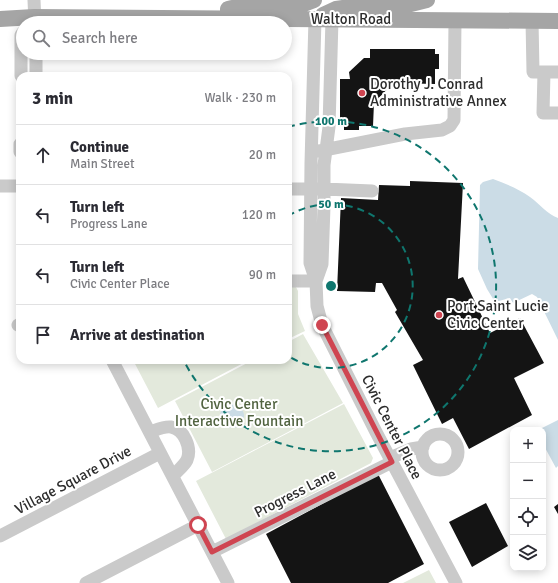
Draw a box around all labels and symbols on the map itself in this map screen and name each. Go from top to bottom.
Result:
street label: Walton Road [311,10,391,28]
place label: Dorothy J. Conrad Administrative Annex [370,75,507,110]
marker: Dorothy J. Conrad Administrative Annex [357,88,367,98]
text: 100 m [315,114,347,129]
text: 50 m [318,197,344,212]
centre of rings [324,279,338,293]
place label: Port Saint Lucie Civic Center [447,297,548,332]
marker: Port Saint Lucie Civic Center [434,310,444,320]
route end [313,316,331,334]
street label: Civic Center Place [358,372,426,482]
park label: Civic Center Interactive Fountain [175,395,303,430]
street label: Village Square Drive [12,442,134,518]
street label: Progress Lane [251,465,339,521]
route start [189,516,207,534]

